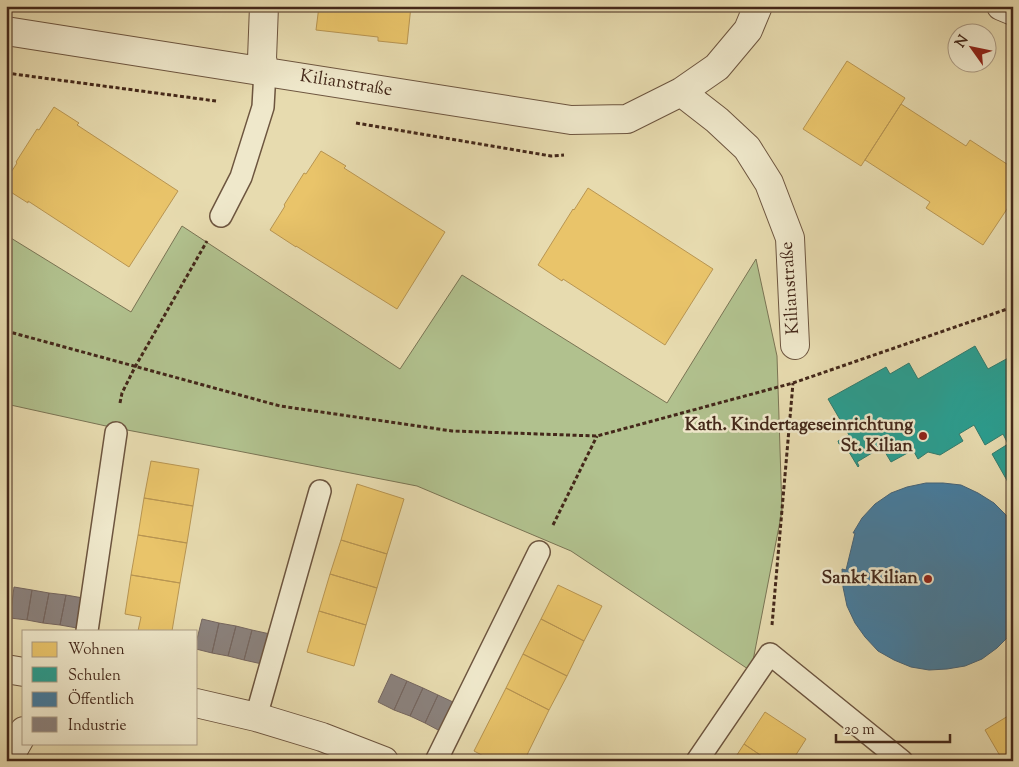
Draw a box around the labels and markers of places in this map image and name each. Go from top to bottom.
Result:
place label: Kath. Kindertageseinrichtung St. Kilian [685,413,913,460]
marker: Kath. Kindertageseinrichtung St. Kilian [917,430,929,442]
place label: Sankt Kilian [822,566,918,592]
marker: Sankt Kilian [922,573,934,585]

